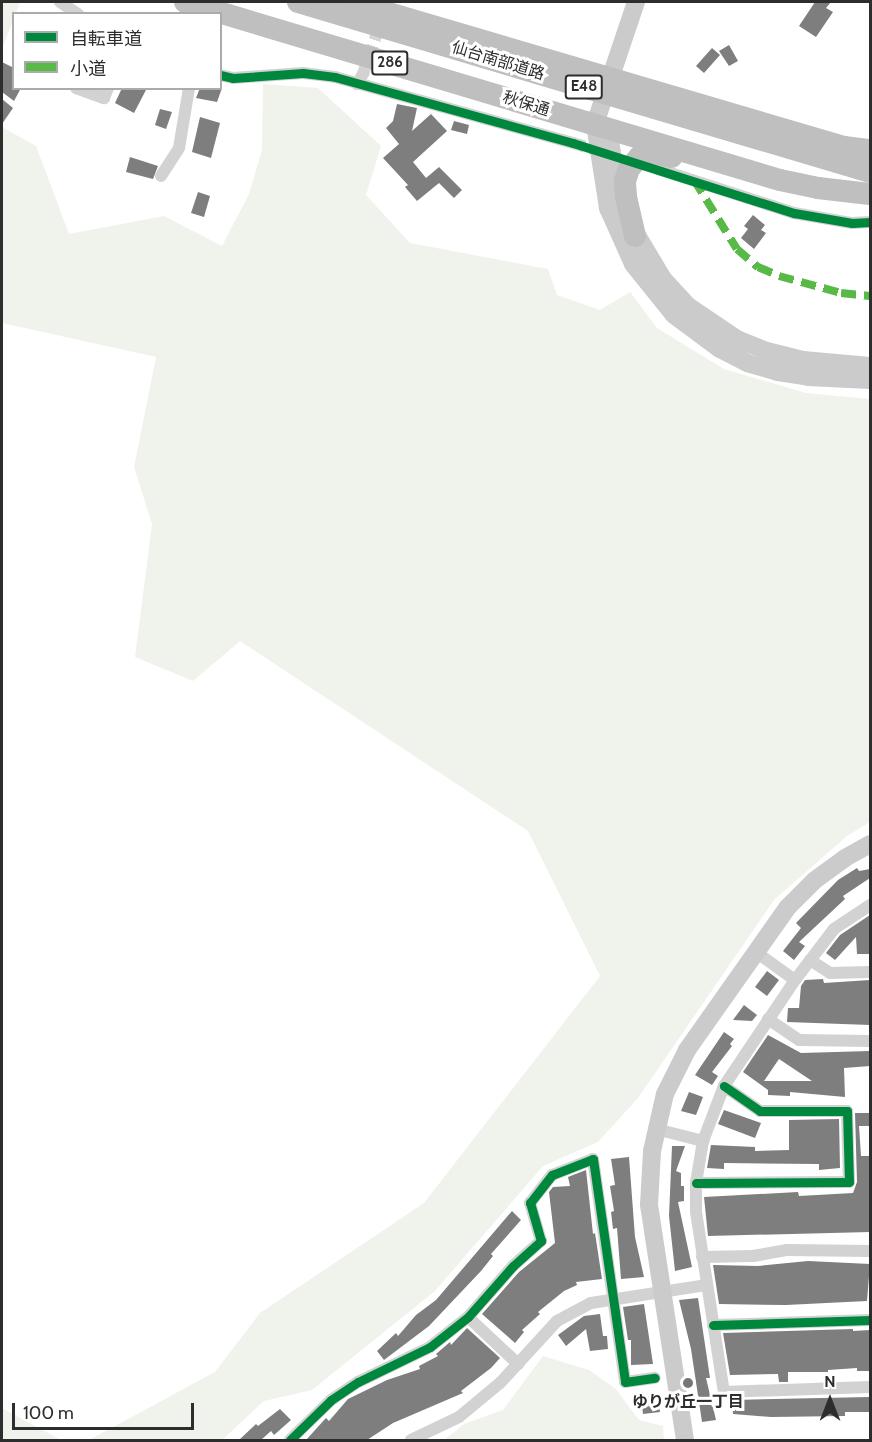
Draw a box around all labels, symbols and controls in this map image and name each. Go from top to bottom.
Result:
legend [12,12,222,90]
text: 自転車道 [70,28,142,50]
street label: 仙台南部道路 [449,38,547,84]
road number: 286 [370,51,410,75]
text: 小道 [70,58,106,80]
road number: E48 [564,75,604,99]
street label: 秋保通 [500,88,552,120]
north arrow [800,1370,860,1430]
text: N [824,1372,836,1391]
marker: ゆりが丘一丁目 [681,1376,695,1390]
scale bar [15,1391,196,1429]
place label: ゆりが丘一丁目 [632,1392,744,1412]
text: 100 m [23,1402,74,1424]

